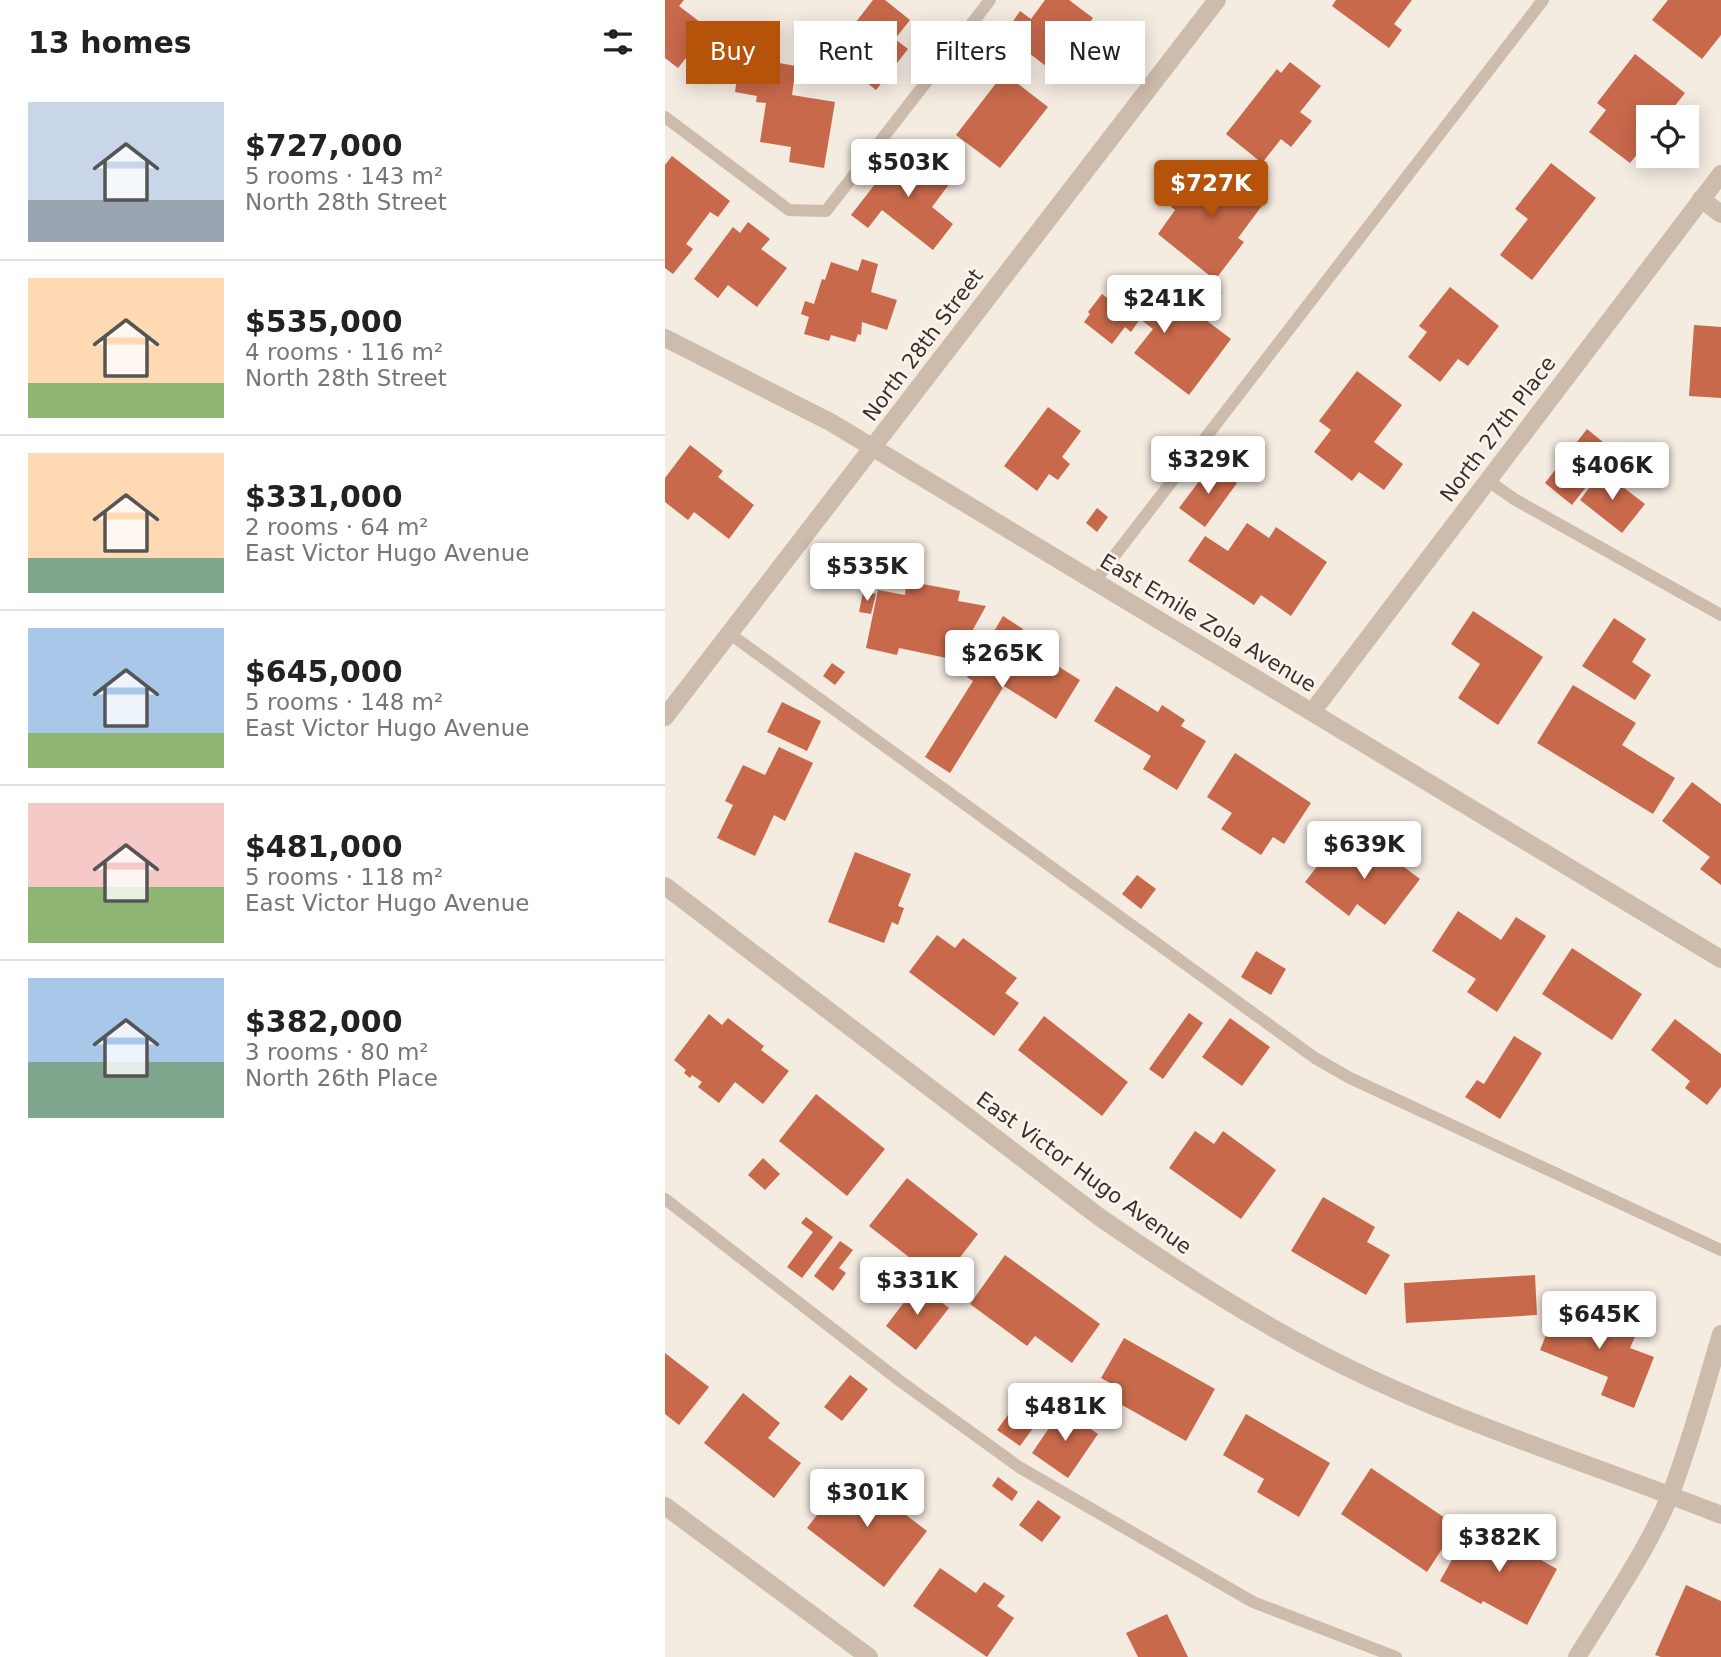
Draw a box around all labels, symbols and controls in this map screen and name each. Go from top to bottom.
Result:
chip: Buy [686,21,780,84]
chip: Rent [794,21,897,84]
chip: Filters [911,21,1031,84]
chip: New [1045,21,1145,84]
icon: filters [599,23,637,61]
text: 13 homes [28,25,192,60]
map controls [1636,105,1699,168]
button: locate [1636,105,1699,168]
text: $727,000 [245,128,403,163]
icon: home [84,130,168,214]
pin: $503K [859,140,957,199]
text: $503K [867,149,949,175]
pin: $727K [1162,160,1260,220]
text: 5 rooms · 143 m² [245,163,443,189]
text: $727K [1170,170,1252,196]
text: North 28th Street [245,189,447,215]
street label: North 28th Street [858,264,988,426]
pin: $241K [1115,276,1213,335]
text: $241K [1123,285,1205,311]
text: $535,000 [245,304,403,339]
icon: home [84,306,168,390]
text: 4 rooms · 116 m² [245,339,443,365]
street label: North 27th Place [1435,351,1561,507]
text: North 28th Street [245,365,447,391]
pin: $329K [1159,436,1257,496]
pin: $406K [1563,442,1661,502]
text: $329K [1167,446,1249,472]
text: $406K [1571,452,1653,478]
text: $331,000 [245,479,403,514]
icon: home [84,481,168,565]
text: 2 rooms · 64 m² [245,514,429,540]
text: East Victor Hugo Avenue [245,540,529,566]
pin: $535K [818,544,916,603]
street label: East Emile Zola Avenue [1096,549,1320,697]
text: $535K [826,553,908,579]
pin: $265K [953,630,1051,690]
text: $265K [961,640,1043,666]
text: $645,000 [245,654,403,689]
icon: home [84,656,168,740]
text: 5 rooms · 148 m² [245,689,443,715]
text: East Victor Hugo Avenue [245,715,529,741]
pin: $639K [1315,822,1413,881]
text: $481,000 [245,829,403,864]
icon: home [84,831,168,915]
text: $639K [1323,831,1405,857]
text: 5 rooms · 118 m² [245,864,443,890]
text: East Victor Hugo Avenue [245,890,529,916]
text: $382,000 [245,1004,403,1039]
icon: home [84,1006,168,1090]
text: 3 rooms · 80 m² [245,1039,429,1065]
text: North 26th Place [245,1065,438,1091]
street label: East Victor Hugo Avenue [972,1087,1196,1259]
pin: $331K [868,1258,966,1317]
text: $331K [876,1267,958,1293]
pin: $645K [1550,1292,1648,1351]
text: $645K [1558,1301,1640,1327]
pin: $481K [1016,1384,1114,1443]
text: $481K [1024,1393,1106,1419]
pin: $301K [818,1470,916,1529]
text: $301K [826,1479,908,1505]
pin: $382K [1450,1514,1548,1574]
text: $382K [1458,1524,1540,1550]

